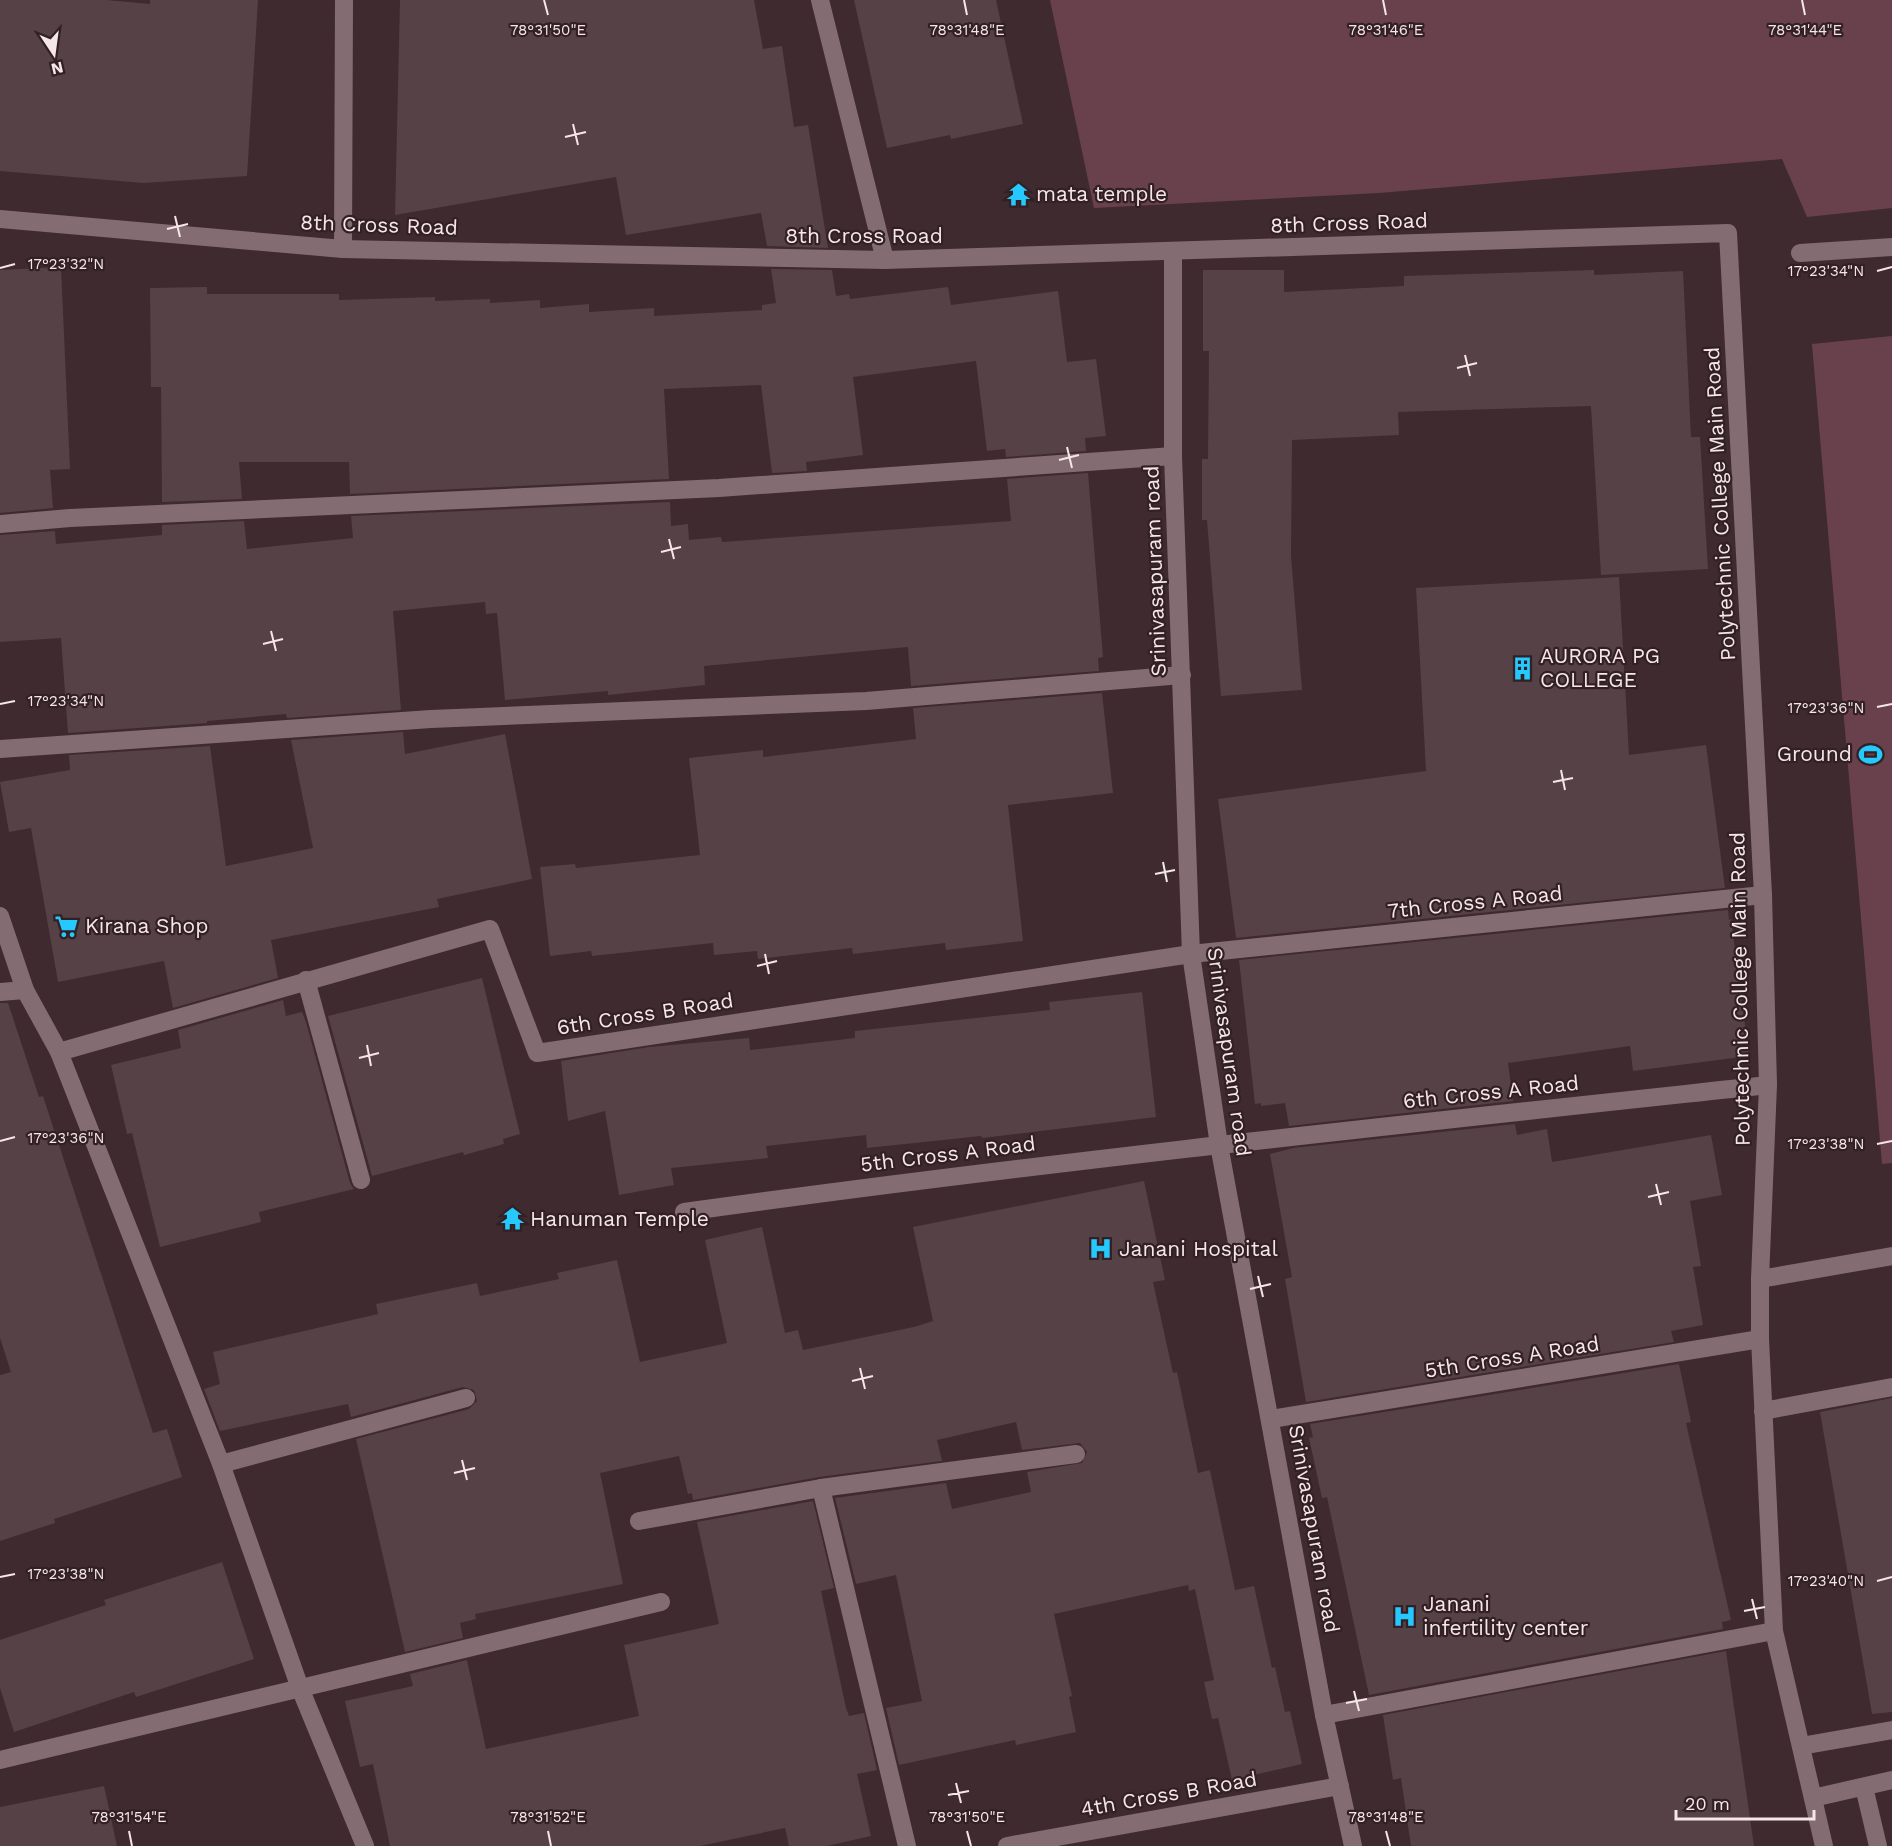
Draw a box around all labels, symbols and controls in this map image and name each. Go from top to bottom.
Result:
text: 78°31'50"E [510,21,586,39]
text: 78°31'48"E [929,21,1005,39]
text: 78°31'46"E [1349,21,1423,39]
text: 78°31'44"E [1768,21,1842,39]
north arrow [24,24,84,84]
text: N [49,58,65,79]
temple icon: mata temple [1005,181,1031,207]
place label: mata temple [1036,181,1167,206]
street label: 8th Cross Road [1270,207,1428,238]
street label: 8th Cross Road [300,209,458,240]
street label: 8th Cross Road [785,223,943,248]
text: 17°23'32"N [28,255,104,273]
text: 17°23'34"N [1788,262,1864,280]
street label: Polytechnic College Main Road [1699,346,1740,662]
street label: Srinivasapuram road [1138,465,1171,677]
place label: AURORA PG COLLEGE [1540,643,1660,692]
building icon: AURORA PG COLLEGE [1509,655,1535,681]
text: 17°23'34"N [28,692,104,710]
text: 17°23'36"N [1787,699,1865,717]
place label: Ground [1777,741,1852,766]
sports icon: Ground [1857,741,1883,767]
street label: Polytechnic College Main Road [1724,832,1755,1146]
street label: 7th Cross A Road [1386,880,1564,923]
supermarket icon: Kirana Shop [54,913,80,939]
place label: Kirana Shop [85,913,208,938]
street label: Srinivasapuram road [1202,946,1257,1158]
street label: 6th Cross B Road [555,987,735,1040]
street label: 6th Cross A Road [1402,1070,1580,1113]
text: 17°23'36"N [27,1129,105,1147]
street label: 5th Cross A Road [859,1130,1037,1177]
text: 17°23'38"N [1787,1135,1865,1153]
temple icon: Hanuman Temple [499,1206,525,1232]
place label: Hanuman Temple [530,1206,709,1231]
hospital icon: Janani Hospital [1088,1236,1114,1262]
place label: Janani Hospital [1119,1236,1278,1261]
street label: 5th Cross A Road [1423,1330,1601,1383]
street label: Srinivasapuram road [1284,1423,1345,1635]
text: 17°23'38"N [27,1565,105,1583]
text: 17°23'40"N [1788,1572,1864,1590]
place label: Janani infertility center [1423,1591,1589,1640]
hospital icon: Janani infertility center [1392,1603,1418,1629]
street label: 4th Cross B Road [1079,1766,1259,1821]
scale bar [1676,1783,1814,1821]
text: 20 m [1685,1793,1730,1814]
text: 78°31'54"E [91,1808,167,1826]
text: 78°31'52"E [510,1808,586,1826]
text: 78°31'50"E [929,1808,1005,1826]
text: 78°31'48"E [1348,1808,1424,1826]

